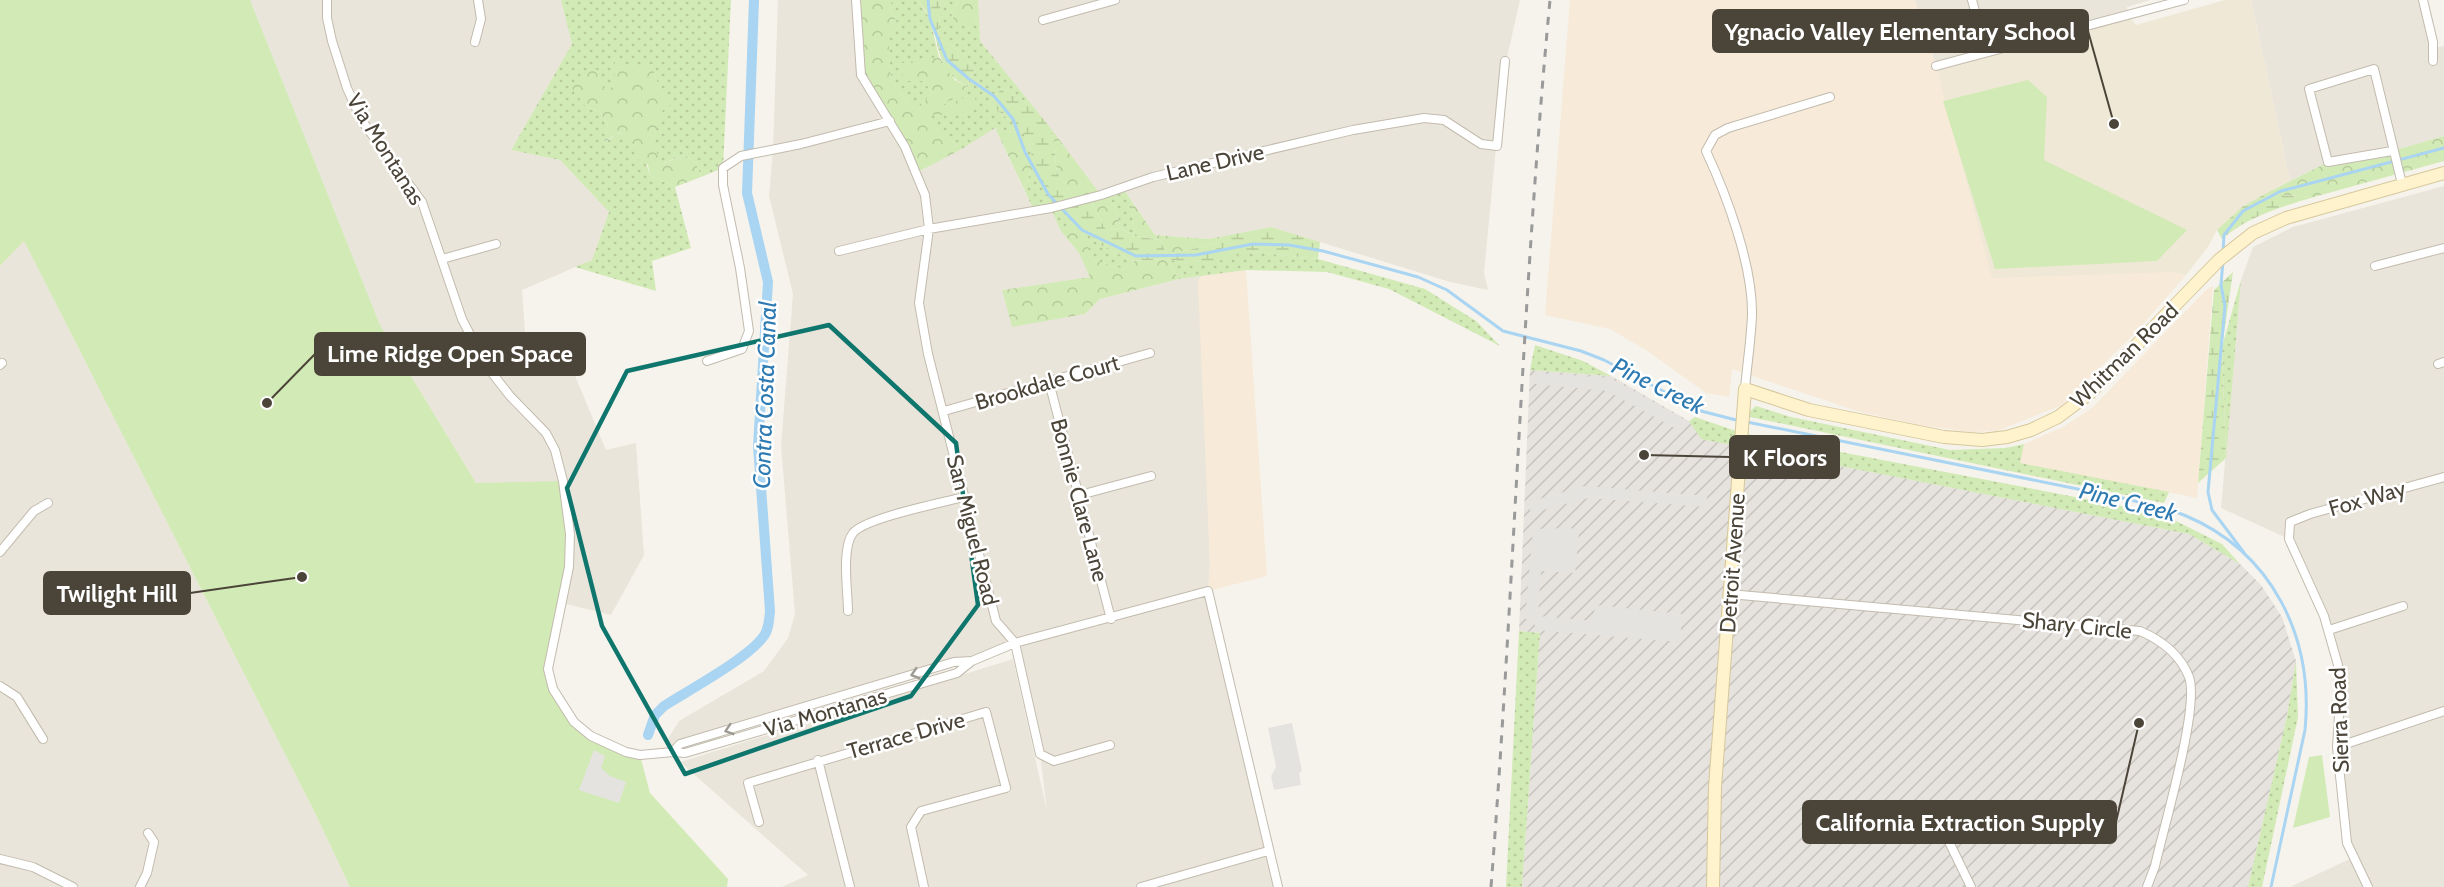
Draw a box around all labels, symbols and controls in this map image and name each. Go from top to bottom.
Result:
callout: Ygnacio Valley Elementary School [1713,10,2088,52]
text: Ygnacio Valley Elementary School [1723,17,2076,46]
street label: Via Montanas [341,89,430,210]
street label: Lane Drive [1164,138,1267,187]
street label: Whitman Road [2065,297,2184,414]
water label: Contra Costa Canal [747,300,782,489]
callout: Lime Ridge Open Space [315,333,585,375]
text: Lime Ridge Open Space [327,339,573,368]
street label: Brookdale Court [972,349,1123,416]
water label: Pine Creek [1607,351,1710,421]
street label: Bonnie Clare Lane [1045,415,1114,585]
callout: K Floors [1730,436,1839,478]
text: K Floors [1743,443,1827,472]
street label: San Miguel Road [941,452,1004,608]
water label: Pine Creek [2077,475,2180,528]
street label: Fox Way [2326,475,2409,522]
street label: Detroit Avenue [1714,492,1751,634]
callout: Twilight Hill [44,572,190,614]
text: Twilight Hill [56,579,178,608]
street label: Shary Circle [2021,606,2133,645]
one-way arrow [910,667,921,679]
street label: Sierra Road [2324,667,2355,773]
street label: Via Montanas [761,682,890,743]
street label: Terrace Drive [844,706,968,765]
one-way arrow [724,723,735,735]
callout: California Extraction Supply [1803,801,2116,843]
text: California Extraction Supply [1816,808,2105,837]

